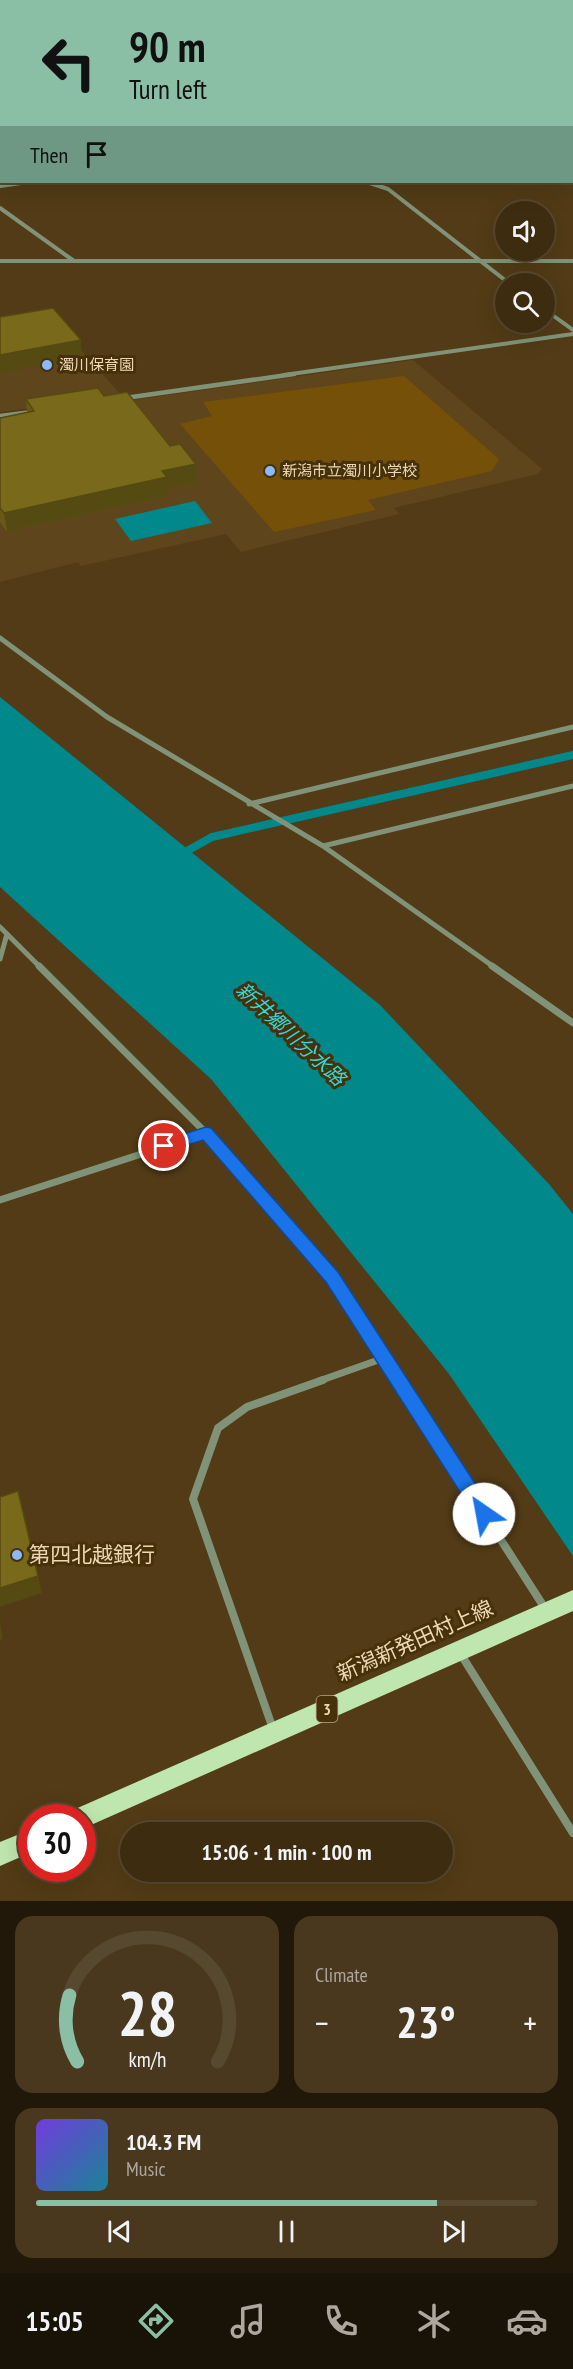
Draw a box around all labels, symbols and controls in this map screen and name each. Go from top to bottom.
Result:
text: 90 m [129,19,206,74]
icon: left [30,24,108,102]
text: Turn left [129,72,207,106]
icon: arrive [80,138,113,171]
text: Then [30,141,68,169]
map controls [495,201,555,333]
button: sound [495,201,555,261]
button: search [495,273,555,333]
place label: 濁川保育園 [59,355,134,374]
marker: 濁川保育園 [40,358,54,372]
place label: 新潟市立濁川小学校 [282,461,417,480]
marker: 新潟市立濁川小学校 [263,464,277,478]
water label: 新井郷川分水路 [231,977,353,1093]
pin [138,1120,189,1171]
icon: arrive [147,1129,180,1162]
position arrow [452,1482,516,1546]
place label: 第四北越銀行 [29,1541,155,1568]
marker: 第四北越銀行 [10,1548,24,1562]
street label: 新潟新発田村上線 [333,1594,497,1687]
road number: 3 [316,1696,338,1722]
speed limit sign: 30 [18,1804,96,1882]
text: 15:06 · 1 min · 100 m [201,1838,372,1866]
text: Climate [315,1962,368,1988]
text: 28 [117,1972,177,2053]
text: 23° [396,1992,456,2050]
text: − [315,2001,329,2044]
text: + [523,2001,537,2044]
text: km/h [128,2045,166,2073]
text: 104.3 FM [126,2128,201,2156]
text: Music [126,2156,166,2182]
icon: previous [103,2215,136,2248]
icon: pause [270,2215,303,2248]
icon: next [437,2215,470,2248]
icon: directions [135,2300,177,2342]
icon: music [227,2300,269,2342]
icon: phone [320,2300,362,2342]
icon: climate [413,2300,455,2342]
icon: car [506,2300,548,2342]
text: 15:05 [25,2304,84,2338]

